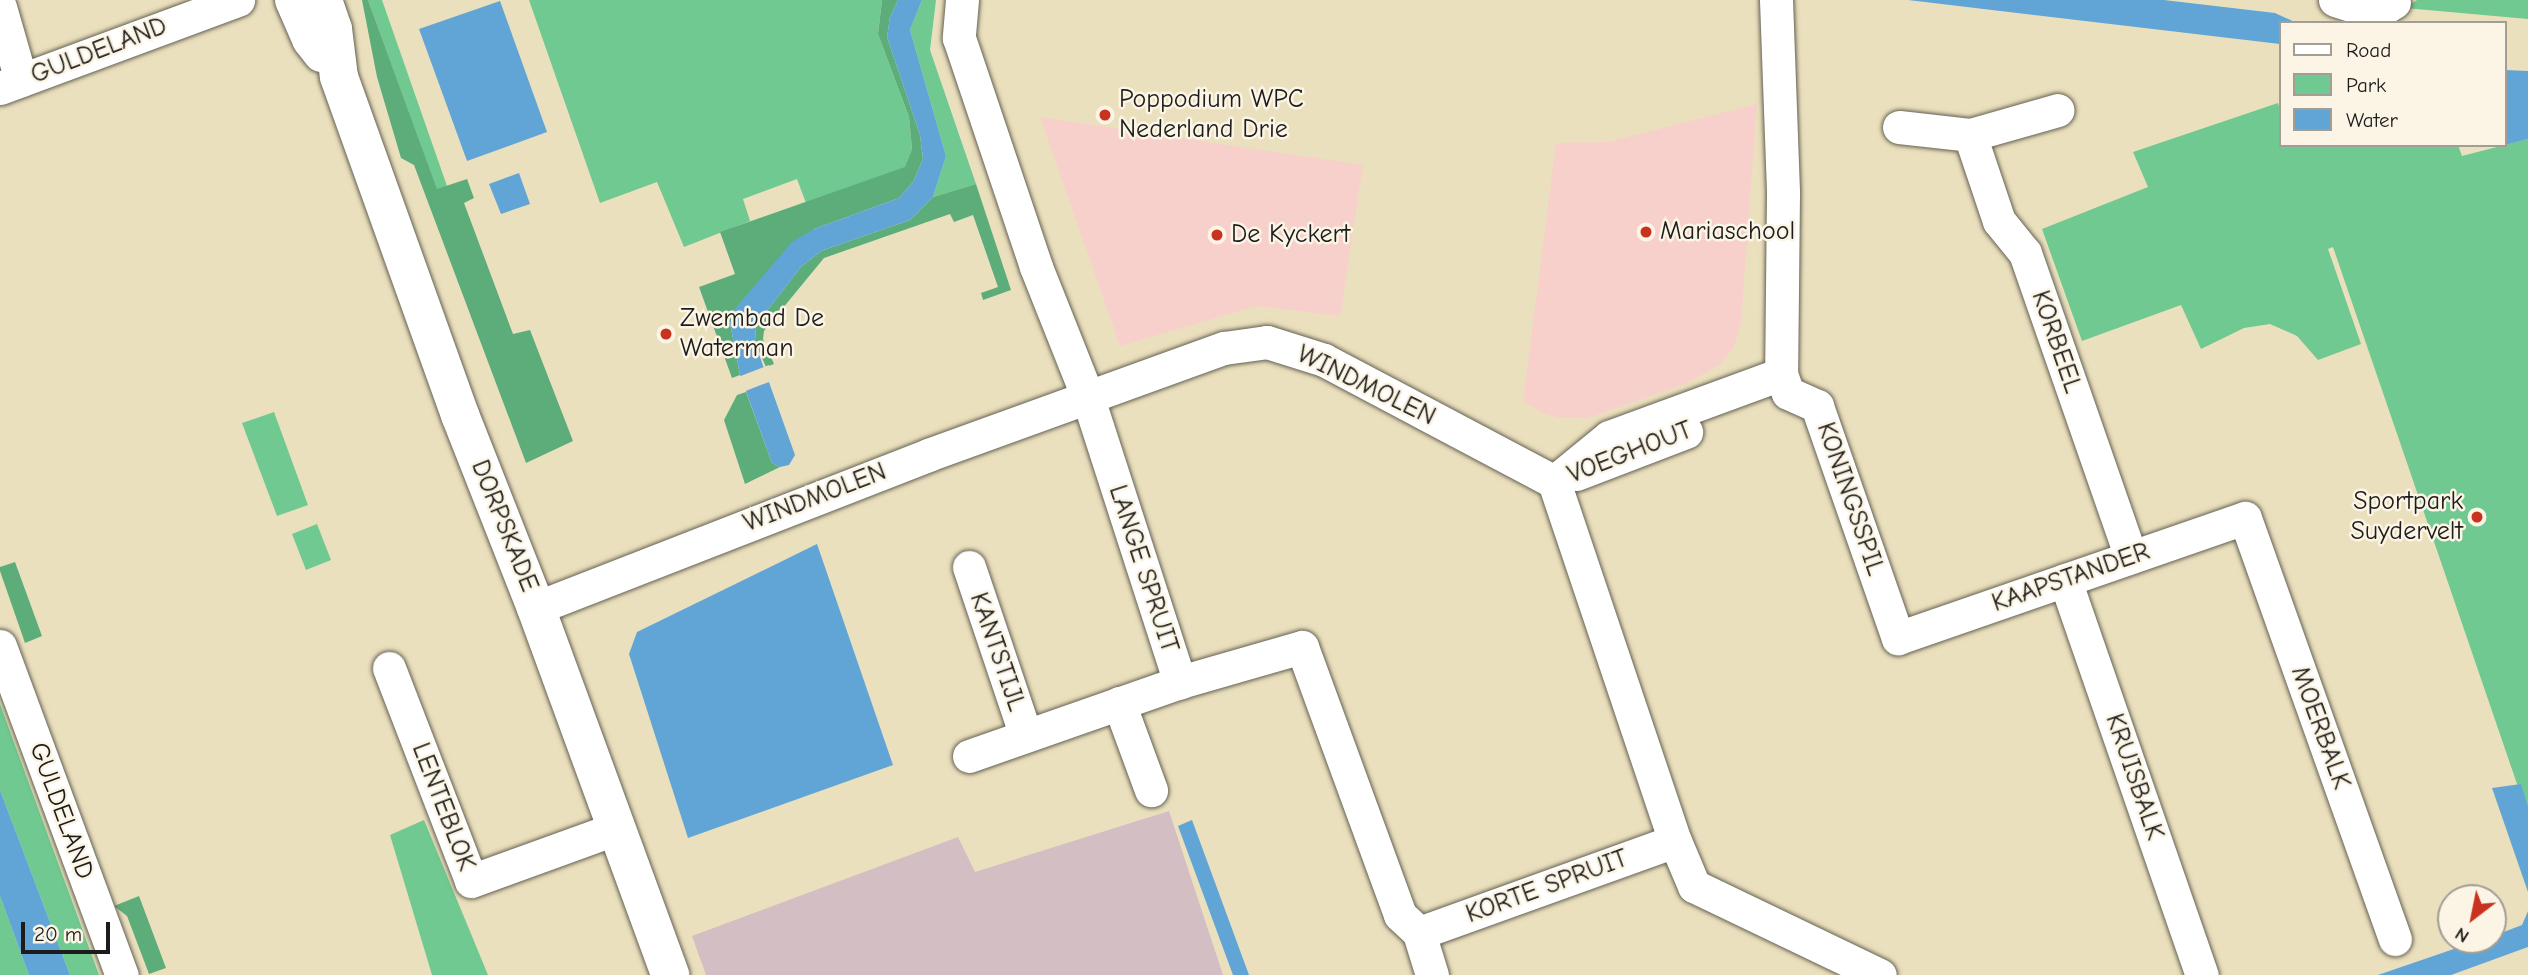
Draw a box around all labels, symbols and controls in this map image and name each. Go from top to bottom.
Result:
street label: GULDELAND [27,11,171,91]
legend [2280,21,2507,147]
text: Road [2346,38,2391,62]
text: Park [2346,73,2386,97]
place label: Poppodium WPC Nederland Drie [1119,84,1304,146]
marker: Poppodium WPC Nederland Drie [1097,107,1113,123]
text: Water [2346,108,2398,132]
place label: Mariaschool [1660,216,1795,248]
place label: De Kyckert [1231,219,1350,251]
marker: Mariaschool [1638,224,1654,240]
marker: De Kyckert [1209,227,1225,243]
street label: KORBEEL [2024,287,2088,397]
place label: Zwembad De Waterman [680,303,824,364]
marker: Zwembad De Waterman [658,326,674,342]
street label: WINDMOLEN [1292,339,1440,433]
street label: VOEGHOUT [1563,415,1697,491]
street label: KONINGSSPIL [1809,418,1891,580]
street label: DORPSKADE [463,456,545,596]
street label: WINDMOLEN [739,457,891,539]
street label: LANGE SPRUIT [1101,481,1185,657]
place label: Sportpark Suydervelt [2350,486,2463,548]
marker: Sportpark Suydervelt [2469,509,2485,525]
street label: KAAPSTANDER [1988,536,2154,620]
street label: KANTSTIJL [962,589,1032,715]
street label: MOERBALK [2283,662,2357,794]
street label: KRUISBALK [2098,710,2170,844]
street label: GULDELAND [22,738,100,884]
street label: LENTEBLOK [404,739,482,875]
street label: KORTE SPRUIT [1462,843,1632,931]
north arrow [2437,884,2507,954]
scale bar [24,908,114,952]
text: 20 m [34,922,82,946]
text: N [2451,923,2473,948]

